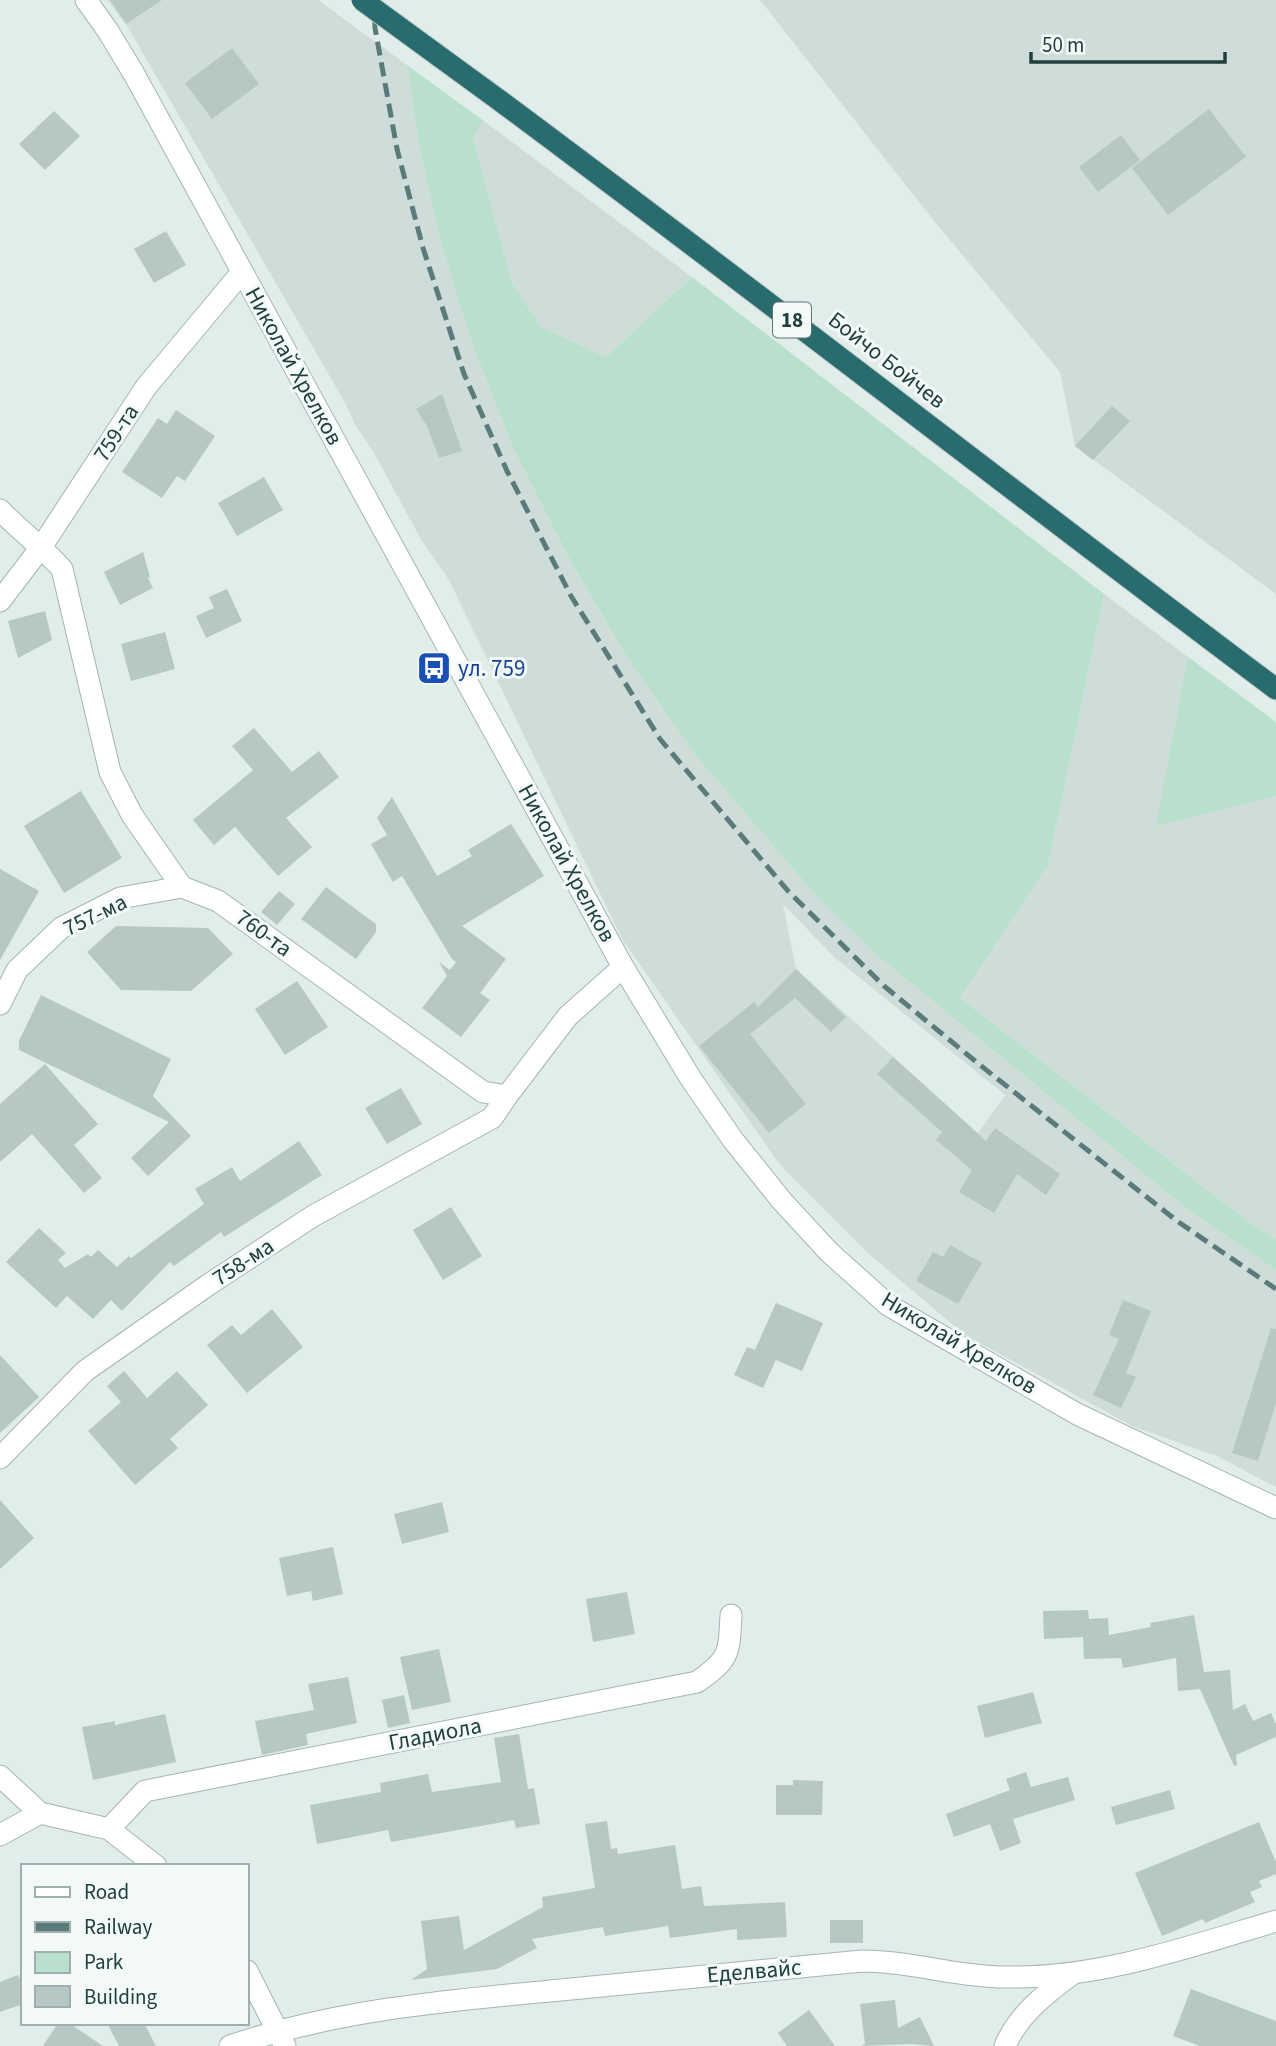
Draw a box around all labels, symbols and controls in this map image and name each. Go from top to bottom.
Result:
scale bar [1031,21,1225,65]
text: 50 m [1042,30,1084,60]
street label: Николай Хрелков [237,281,351,451]
road number: 18 [773,302,811,338]
street label: Бойчо Бойчев [821,303,953,417]
street label: 759-та [85,398,147,468]
bus stop icon: ул. 759 [415,649,453,687]
place label: ул. 759 [458,652,525,685]
street label: Николай Хрелков [510,778,624,948]
street label: 757-ма [57,885,133,945]
street label: 760-та [229,901,299,965]
street label: 758-ма [206,1230,280,1294]
street label: Николай Хрелков [875,1283,1043,1403]
street label: Гладиола [386,1709,484,1759]
legend [21,1864,248,2025]
text: Road [84,1877,129,1907]
text: Railway [84,1912,152,1942]
text: Park [84,1947,124,1977]
street label: Еделвайс [705,1950,803,1992]
text: Building [84,1982,158,2012]

